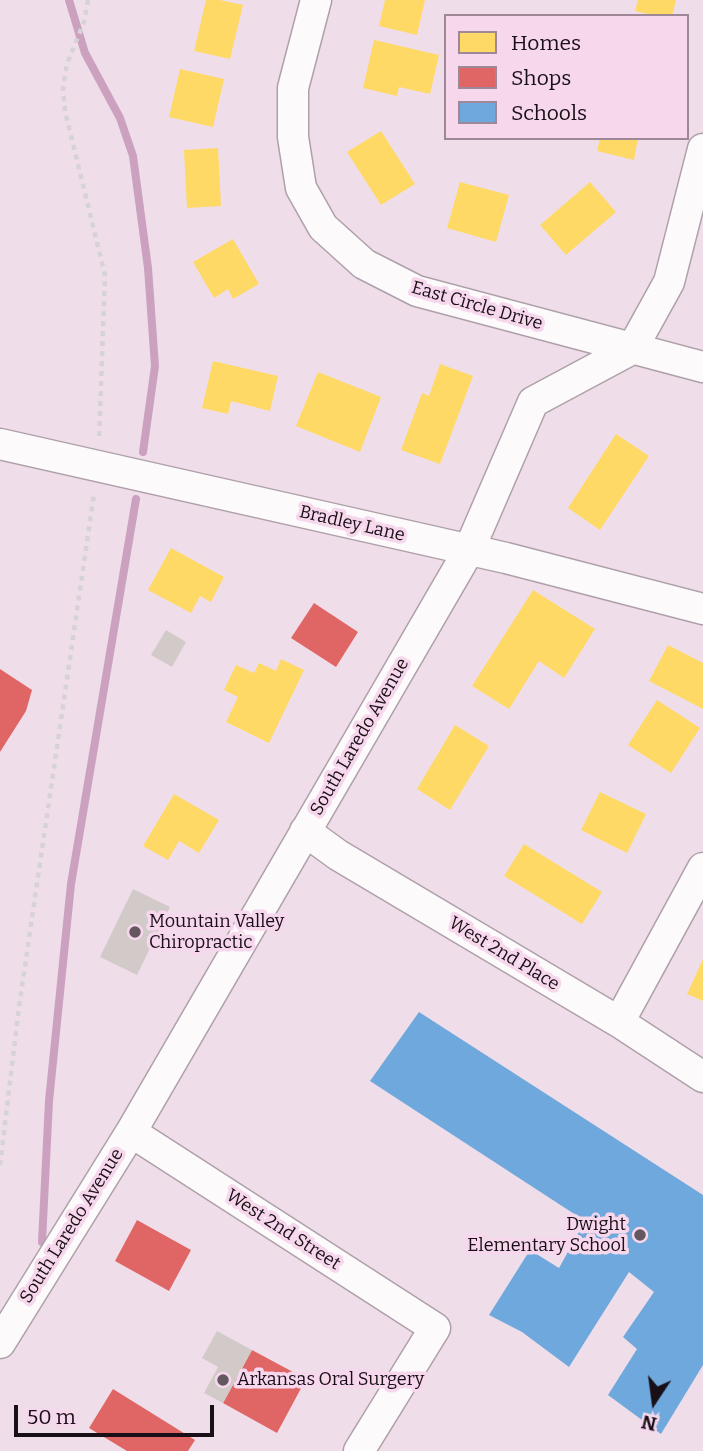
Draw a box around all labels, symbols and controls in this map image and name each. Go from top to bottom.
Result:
legend [444,14,689,140]
text: Homes [511,30,581,56]
text: Shops [511,65,571,91]
text: Schools [511,100,587,126]
street label: East Circle Drive [409,277,545,335]
street label: Bradley Lane [297,501,407,547]
street label: South Laredo Avenue [306,655,414,819]
place label: Mountain Valley Chiropractic [149,911,284,954]
street label: West 2nd Place [445,913,563,995]
marker: Mountain Valley Chiropractic [127,924,143,940]
street label: South Laredo Avenue [16,1145,128,1307]
street label: West 2nd Street [222,1185,344,1275]
place label: Dwight Elementary School [467,1214,626,1256]
marker: Dwight Elementary School [632,1227,648,1243]
north arrow [619,1367,689,1437]
place label: Arkansas Oral Surgery [237,1369,424,1391]
marker: Arkansas Oral Surgery [215,1372,231,1388]
scale bar [18,1392,217,1436]
text: 50 m [27,1404,76,1430]
text: N [639,1410,659,1436]

